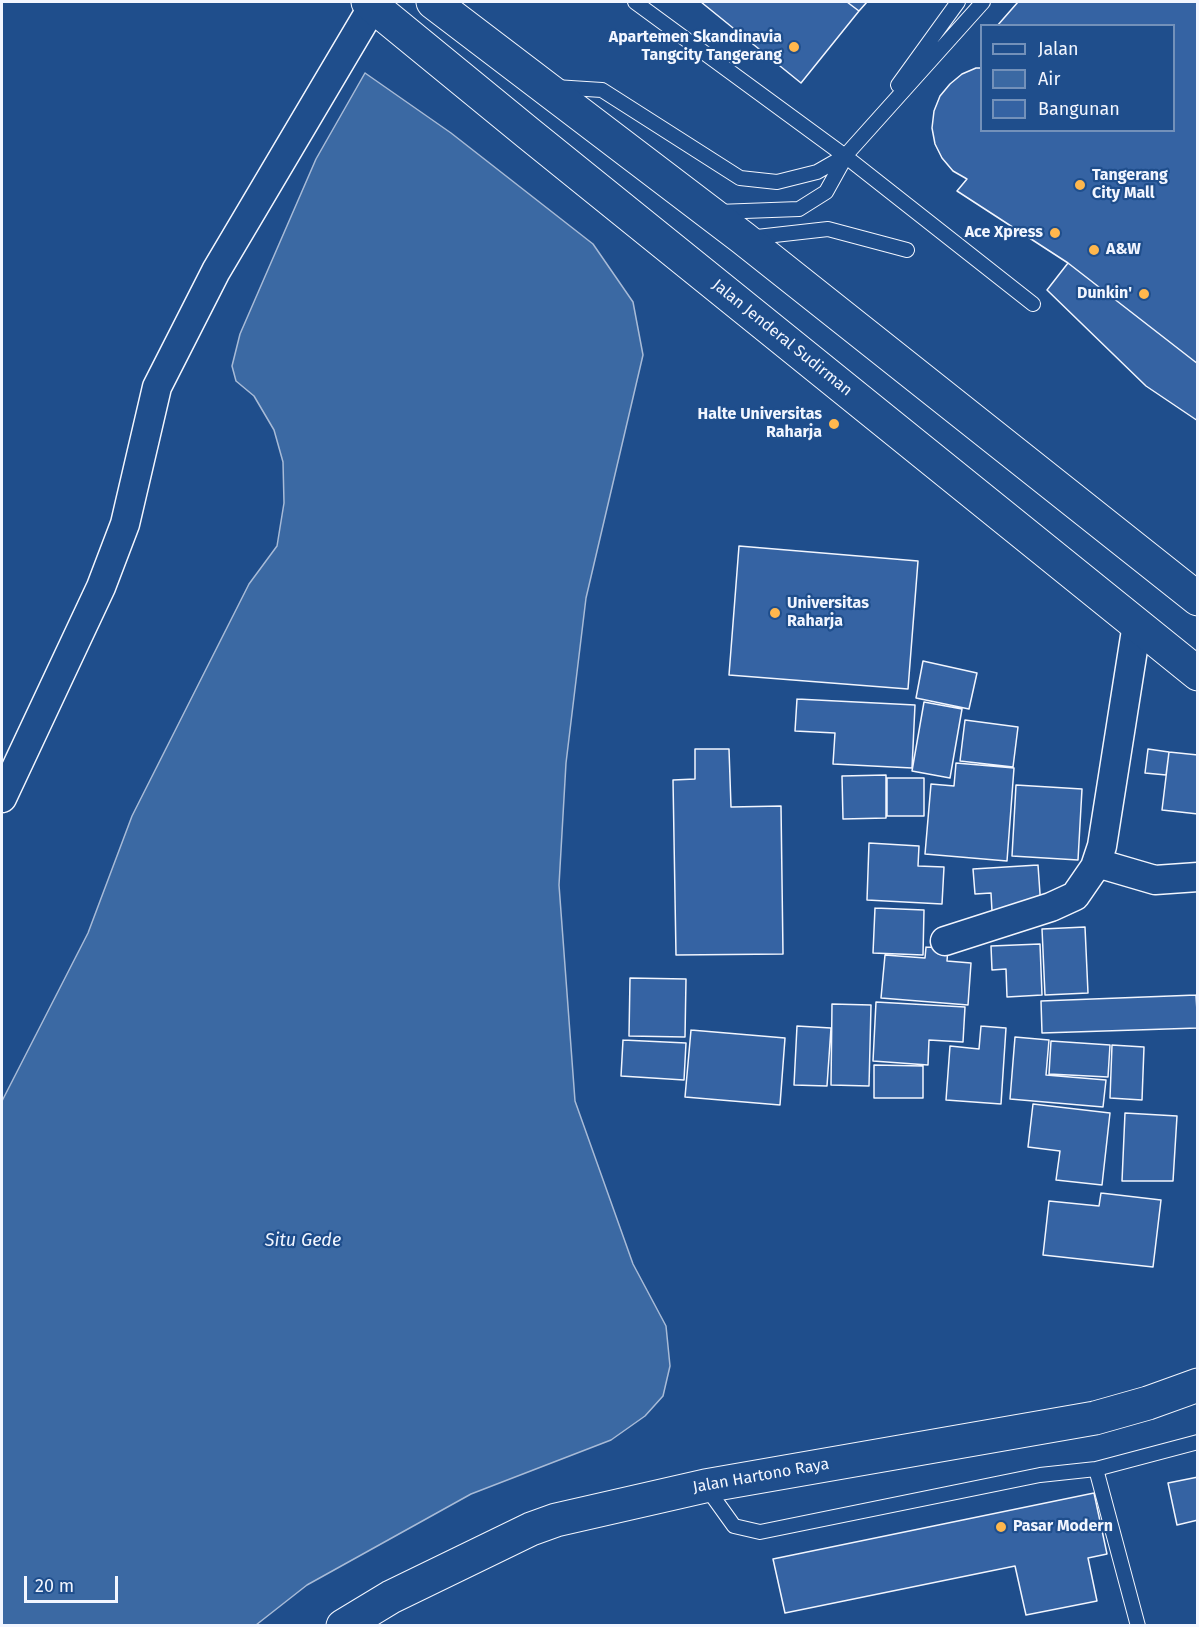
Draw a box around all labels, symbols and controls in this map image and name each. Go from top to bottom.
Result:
legend [980,24,1175,132]
place label: Apartemen Skandinavia Tangcity Tangerang [609,28,782,66]
text: Jalan [1038,38,1079,60]
marker: Apartemen Skandinavia Tangcity Tangerang [787,40,801,54]
text: Air [1038,68,1060,90]
text: Bangunan [1038,98,1120,120]
place label: Tangerang City Mall [1092,166,1168,204]
marker: Tangerang City Mall [1073,178,1087,192]
place label: Ace Xpress [965,223,1043,243]
marker: Ace Xpress [1048,226,1062,240]
place label: A&W [1106,240,1141,260]
marker: A&W [1087,243,1101,257]
street label: Jalan Jenderal Sudirman [708,276,856,400]
place label: Dunkin' [1077,284,1132,304]
marker: Dunkin' [1137,287,1151,301]
place label: Halte Universitas Raharja [698,405,822,443]
marker: Halte Universitas Raharja [827,417,841,431]
place label: Universitas Raharja [787,594,869,632]
marker: Universitas Raharja [768,606,782,620]
water label: Situ Gede [265,1230,341,1252]
street label: Jalan Hartono Raya [691,1455,831,1497]
place label: Pasar Modern [1013,1517,1113,1537]
marker: Pasar Modern [994,1520,1008,1534]
scale bar [27,1564,122,1602]
text: 20 m [35,1575,74,1597]

